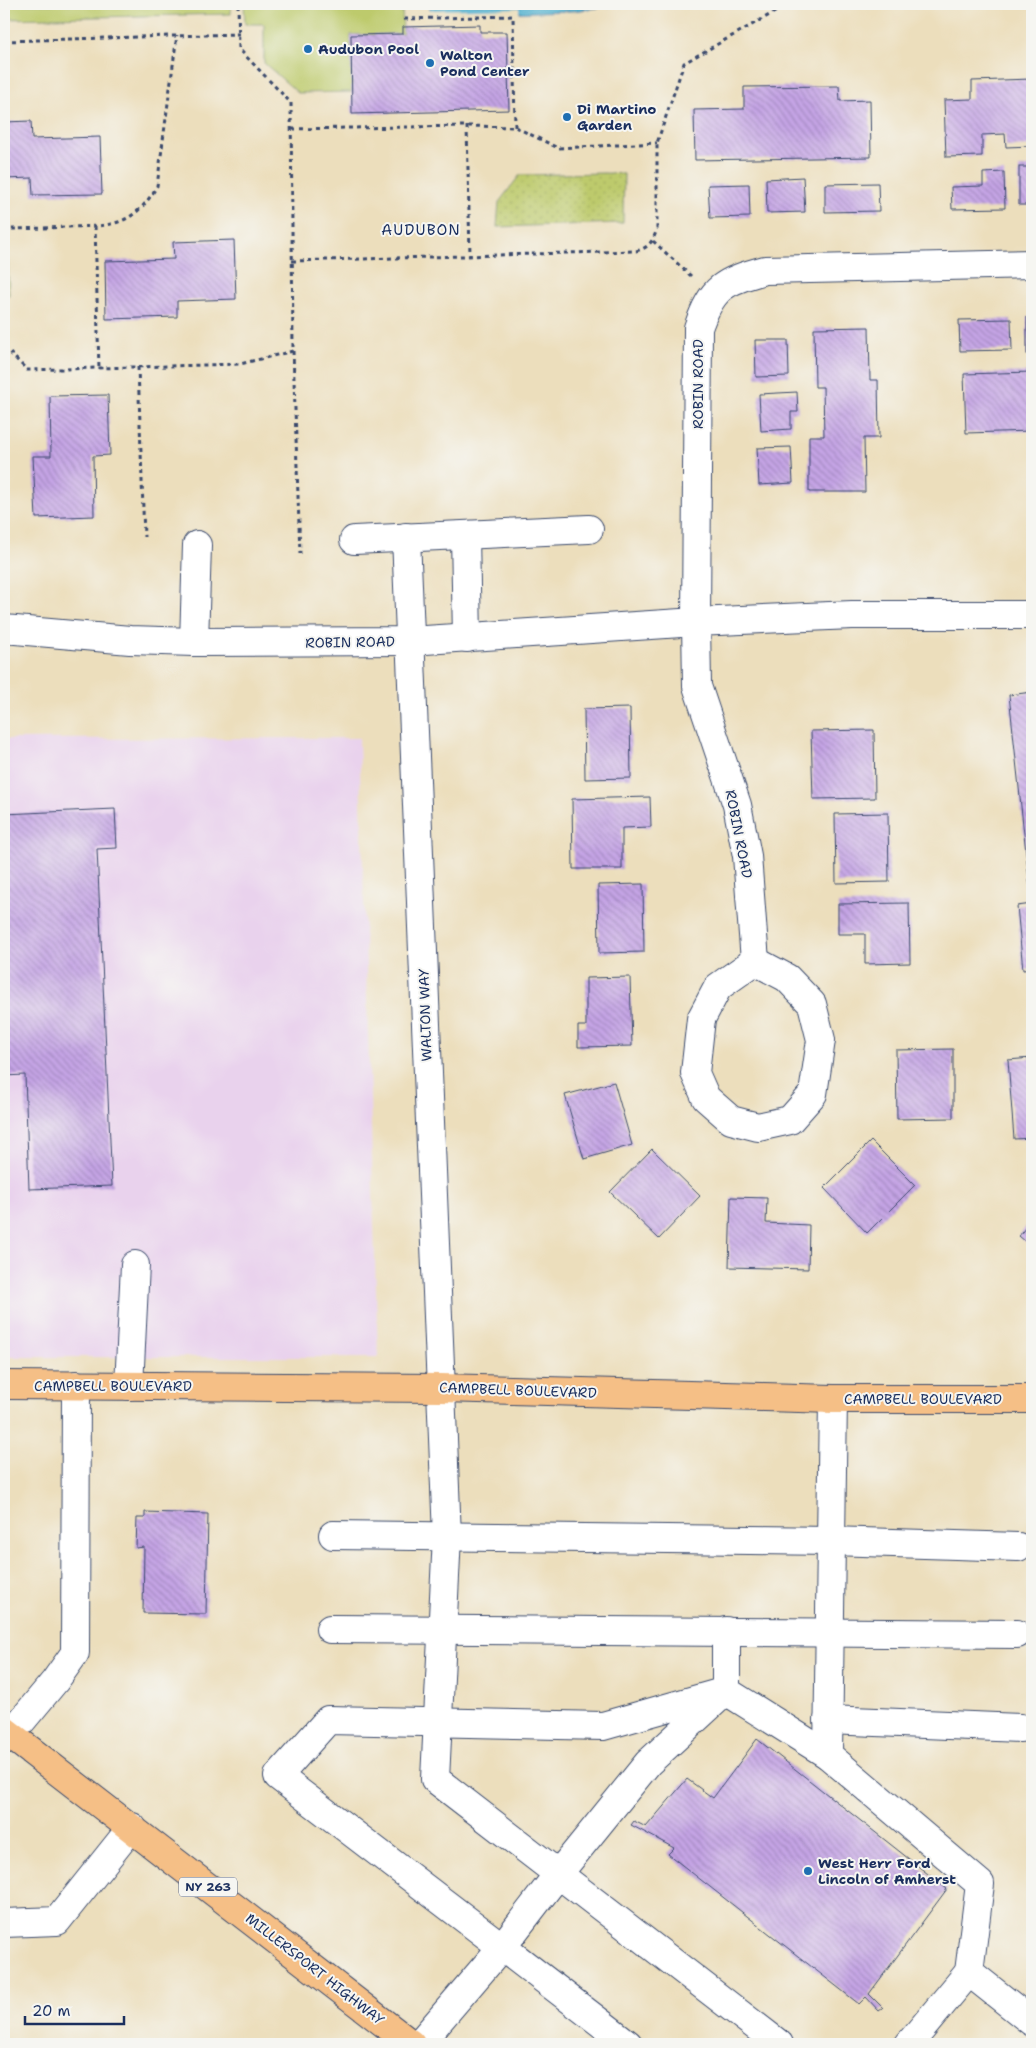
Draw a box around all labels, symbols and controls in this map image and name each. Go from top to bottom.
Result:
place label: Audubon Pool [318,40,419,58]
marker: Audubon Pool [302,43,314,55]
place label: Walton Pond Center [440,46,530,80]
marker: Walton Pond Center [424,57,436,69]
place label: Di Martino Garden [577,100,656,134]
marker: Di Martino Garden [561,111,573,123]
district label: AUDUBON [381,220,461,240]
street label: ROBIN ROAD [689,339,707,429]
street label: ROBIN ROAD [305,632,395,652]
street label: ROBIN ROAD [722,788,756,880]
street label: WALTON WAY [414,968,436,1062]
street label: CAMPBELL BOULEVARD [34,1377,192,1395]
street label: CAMPBELL BOULEVARD [439,1378,597,1402]
street label: CAMPBELL BOULEVARD [844,1390,1002,1408]
place label: West Herr Ford Lincoln of Amherst [818,1854,956,1888]
marker: West Herr Ford Lincoln of Amherst [802,1865,814,1877]
road number: NY 263 [179,1878,237,1896]
street label: MILLERSPORT HIGHWAY [242,1909,388,2029]
scale bar [25,1993,124,2025]
text: 20 m [32,2001,71,2021]

